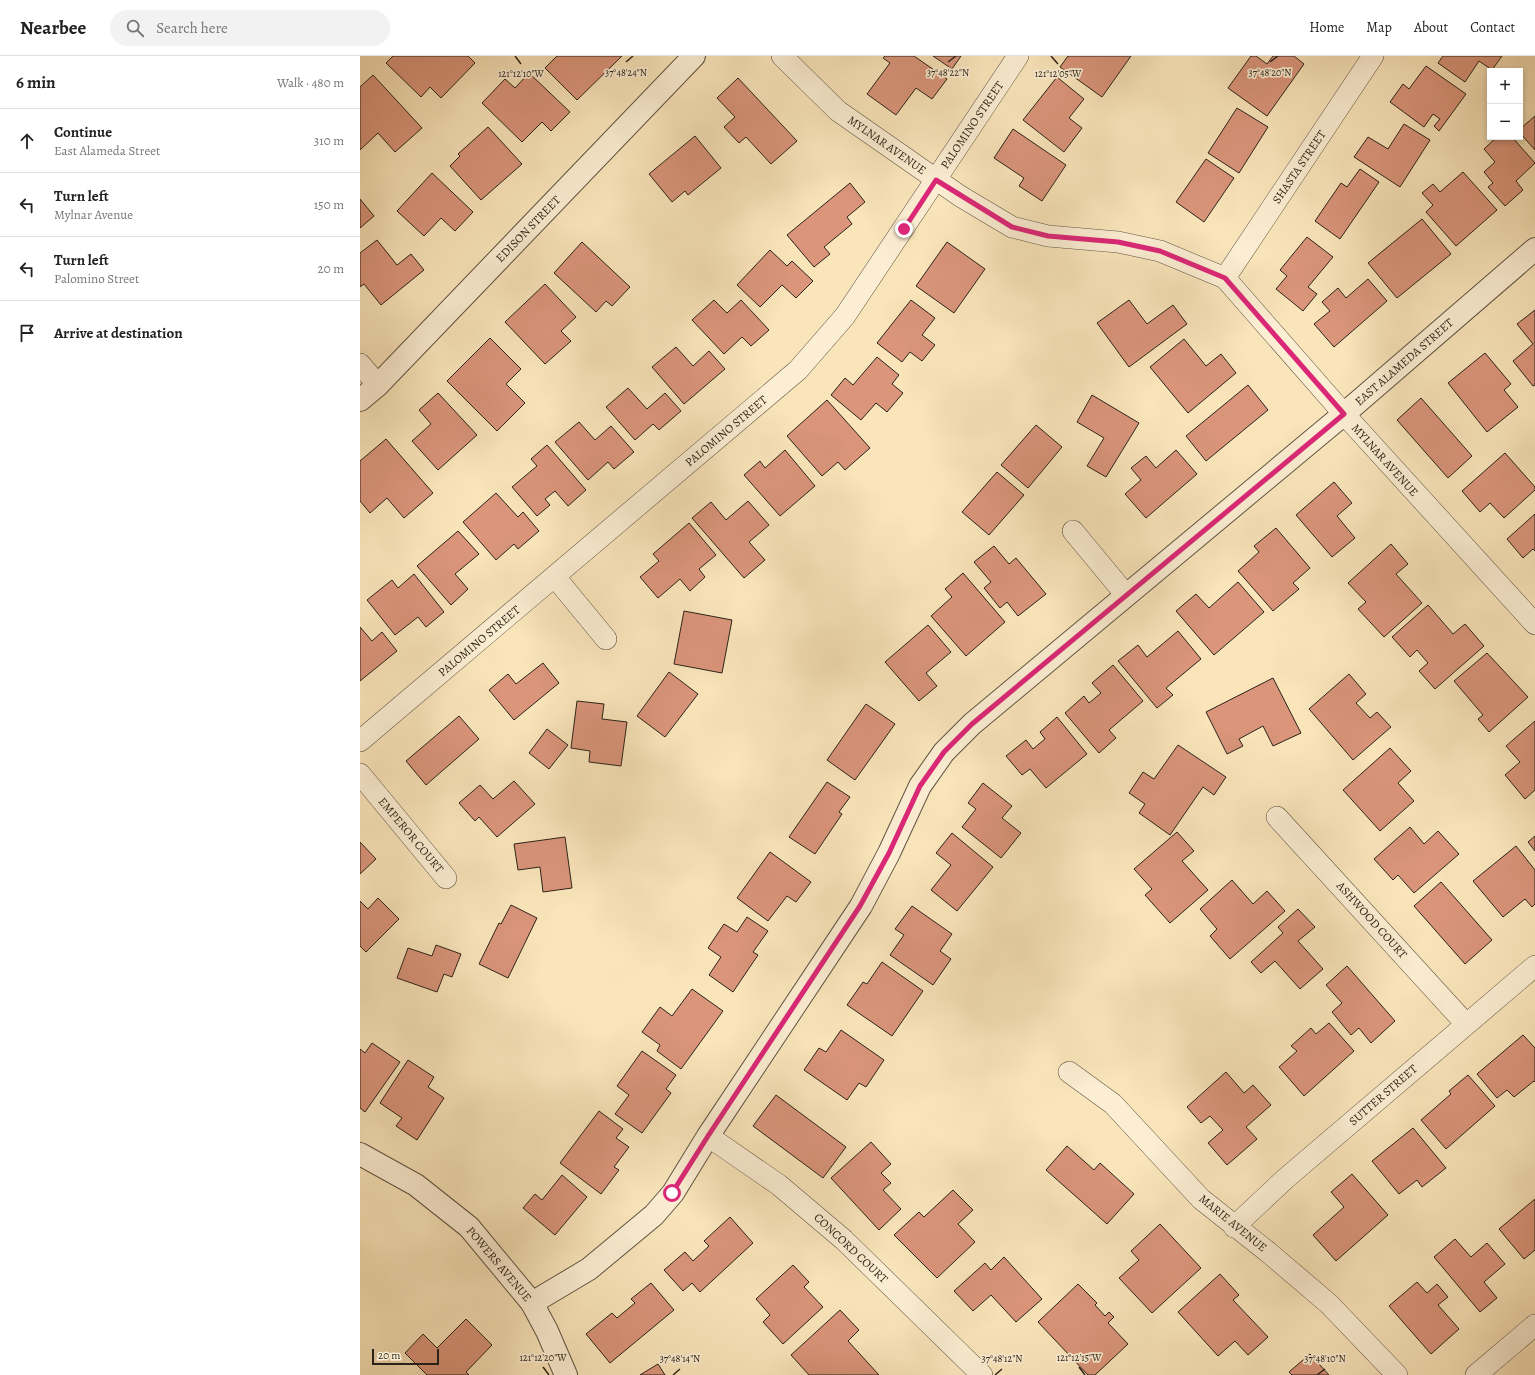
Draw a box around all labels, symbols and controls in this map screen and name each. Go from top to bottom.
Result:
search box [110,10,390,46]
text: Nearbee [20,15,86,41]
icon: search [124,17,146,39]
text: Search here [156,18,228,38]
text: Home [1309,18,1344,37]
text: Map [1366,18,1392,37]
text: About [1414,18,1448,37]
text: Contact [1470,18,1515,37]
text: 37°48'24"N [605,66,647,79]
text: 37°48'22"N [927,66,969,79]
text: 37°48'20"N [1249,66,1291,79]
text: 121°12'10"W [498,67,544,80]
text: 121°12'05"W [1035,67,1082,80]
map controls [1487,68,1523,140]
button: + [1487,68,1523,104]
text: 6 min [16,71,56,94]
text: Walk · 480 m [277,74,344,91]
street label: PALOMINO STREET [937,78,1008,172]
button: − [1487,104,1523,140]
street label: MYLNAR AVENUE [845,112,929,178]
text: Continue [54,122,112,142]
street label: SHASTA STREET [1269,127,1330,207]
icon: ahead [16,130,38,152]
text: 310 m [314,132,344,149]
text: East Alameda Street [54,142,160,159]
text: Turn left [54,186,109,206]
street label: EDISON STREET [492,192,564,266]
icon: left [16,194,38,216]
text: 150 m [314,196,344,213]
text: Mylnar Avenue [54,206,133,223]
route end [895,220,913,238]
text: Turn left [54,250,109,270]
icon: left [16,258,38,280]
text: 20 m [318,260,344,277]
text: Palomino Street [54,270,139,287]
street label: EAST ALAMEDA STREET [1351,314,1457,409]
icon: arrive [16,322,38,344]
text: Arrive at destination [54,323,183,343]
street label: PALOMINO STREET [682,392,771,470]
street label: MYLNAR AVENUE [1348,420,1422,500]
street label: PALOMINO STREET [435,602,524,680]
street label: EMPEROR COURT [375,794,448,876]
street label: ASHWOOD COURT [1332,877,1411,962]
street label: SUTTER STREET [1345,1061,1421,1129]
route start [663,1184,681,1202]
street label: MARIE AVENUE [1196,1191,1270,1255]
street label: CONCORD COURT [810,1209,892,1287]
street label: POWERS AVENUE [463,1223,535,1305]
scale bar [372,1347,439,1366]
text: 20 m [378,1348,400,1363]
text: 121°12'20"W [520,1351,567,1364]
text: 121°12'15"W [1057,1351,1102,1364]
text: 37°48'14"N [660,1352,700,1365]
text: 37°48'12"N [982,1352,1022,1365]
text: 37°48'10"N [1304,1352,1346,1365]

